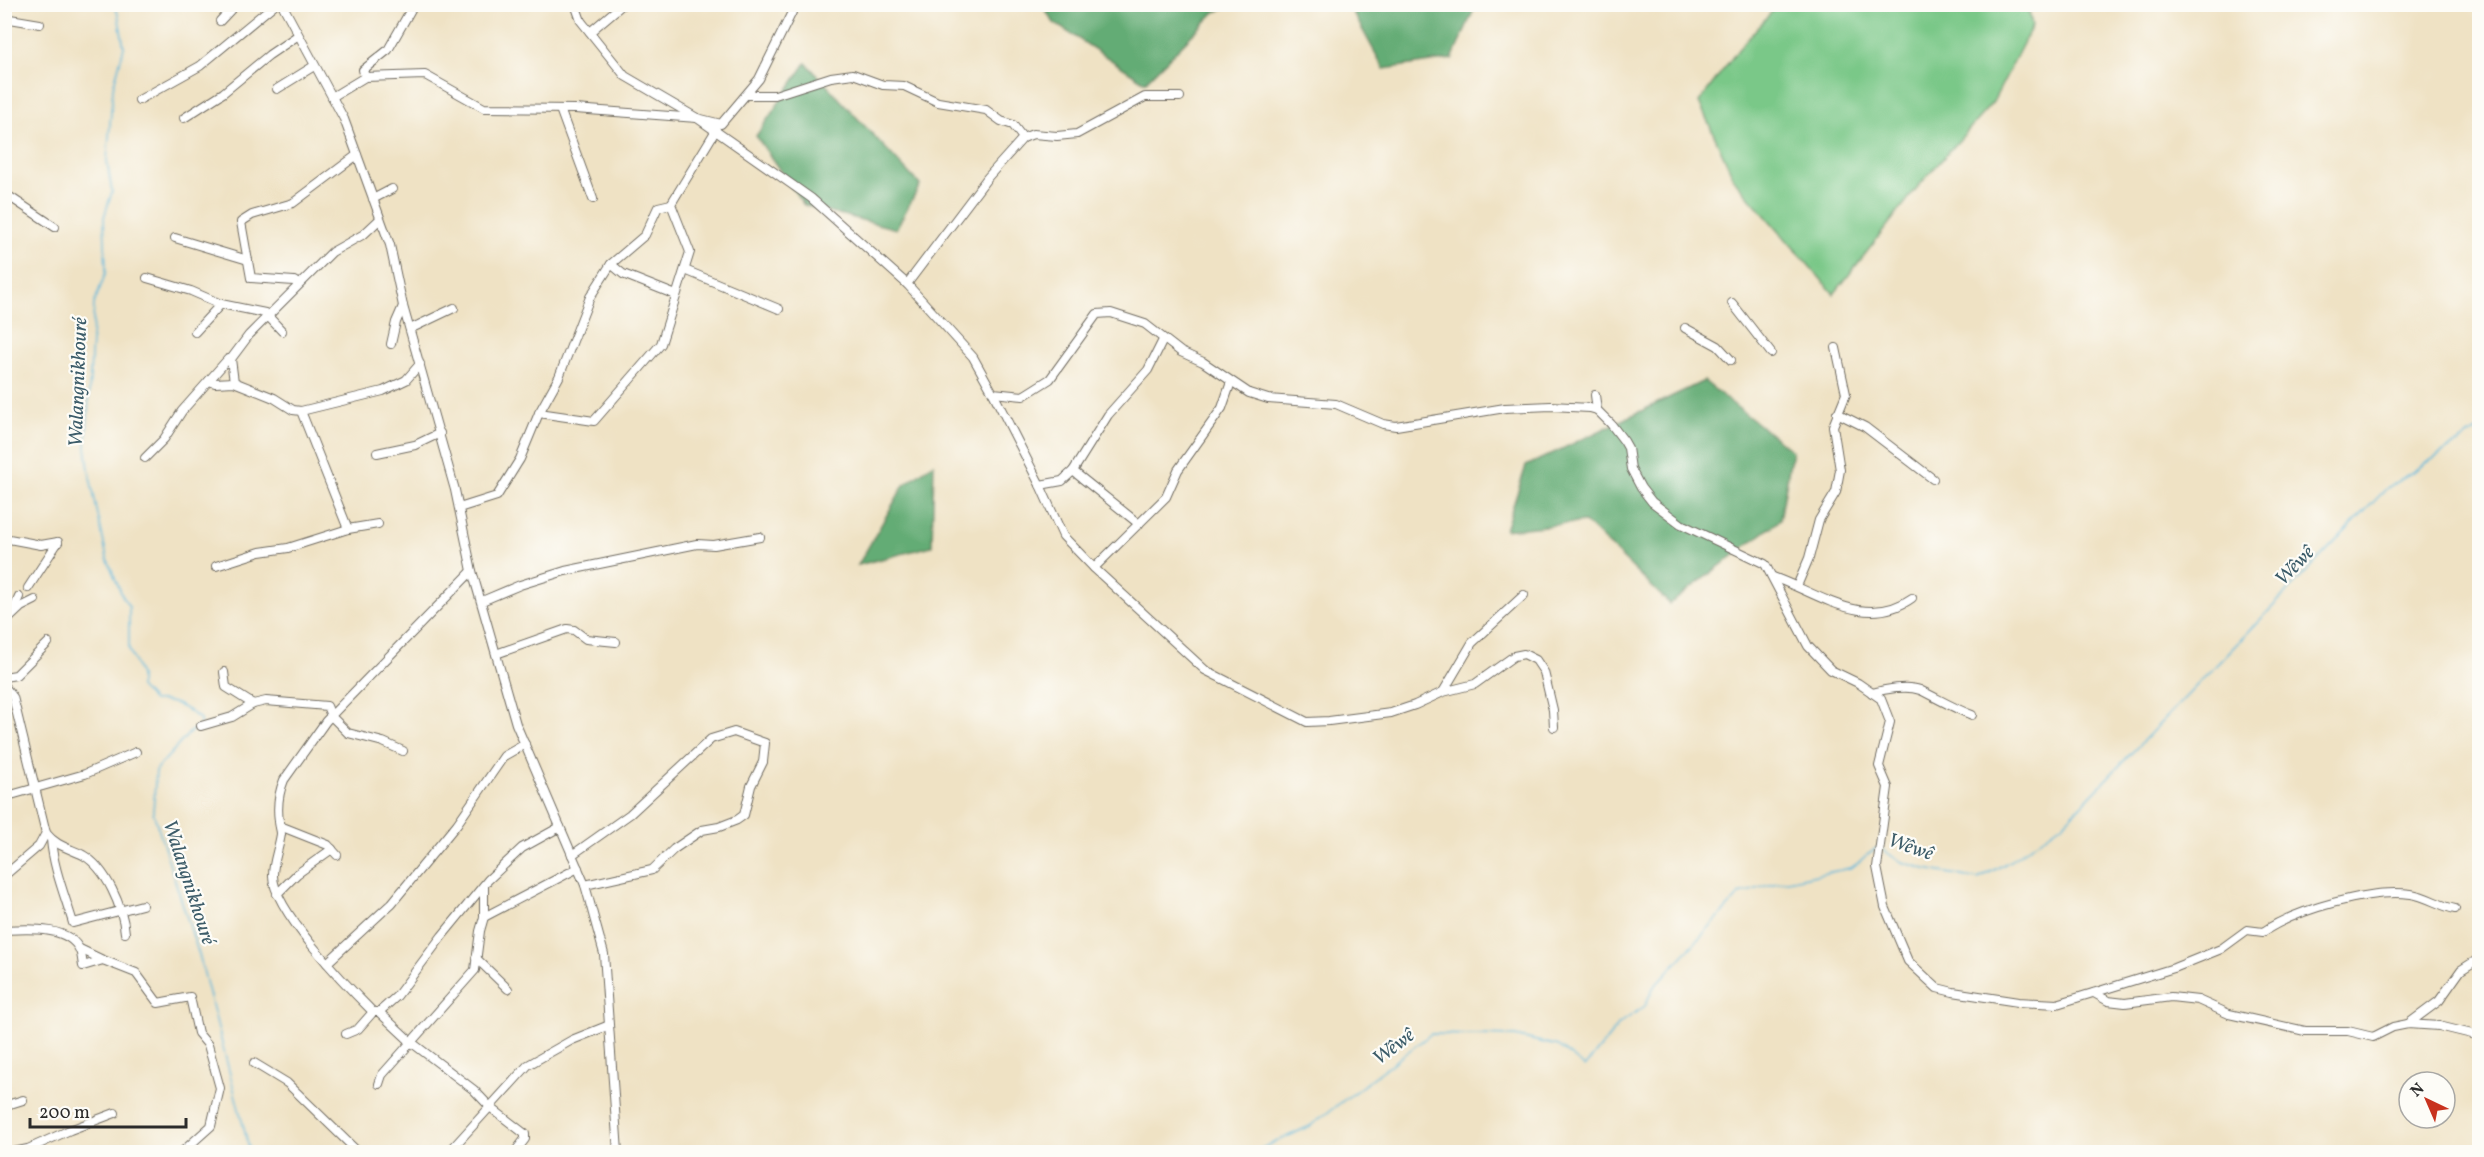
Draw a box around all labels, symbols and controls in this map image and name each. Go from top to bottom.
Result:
water label: Walangnikhouré [63,315,95,447]
water label: Wêwê [2269,539,2323,593]
water label: Walangnikhouré [155,817,222,950]
water label: Wêwê [1884,827,1938,869]
water label: Wêwê [1367,1021,1422,1073]
north arrow [2397,1070,2457,1130]
text: N [2406,1078,2430,1103]
scale bar [30,1091,186,1129]
text: 200 m [39,1101,90,1126]

